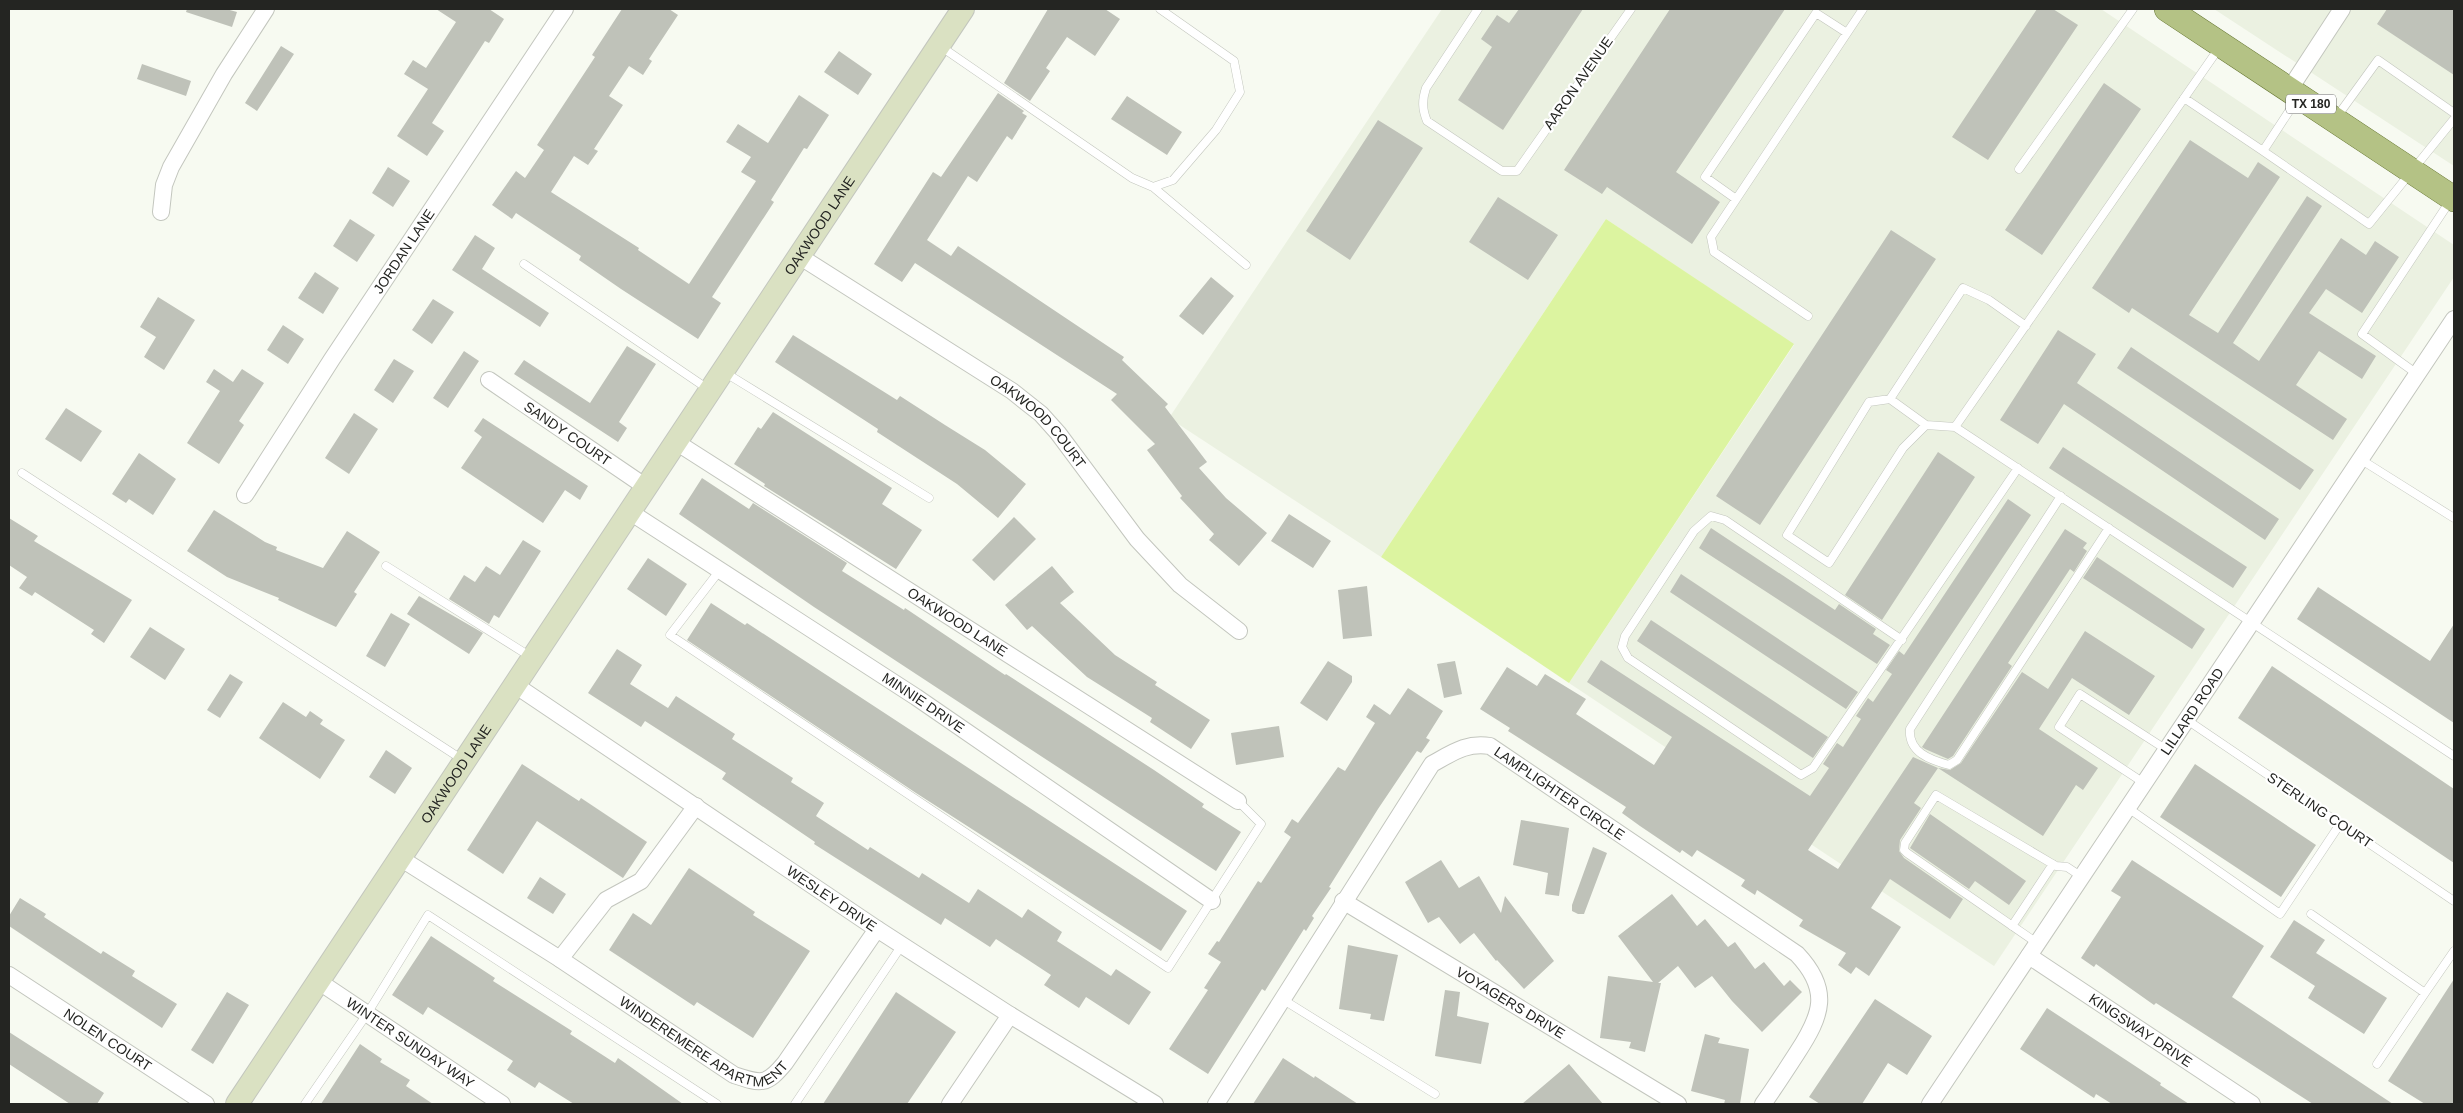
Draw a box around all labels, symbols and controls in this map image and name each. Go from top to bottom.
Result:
street label: AARON AVENUE [1540,34,1616,132]
road number: TX 180 [2286,95,2336,114]
street label: OAKWOOD LANE [781,173,858,278]
street label: JORDAN LANE [370,206,438,296]
street label: OAKWOOD COURT [987,371,1089,471]
street label: SANDY COURT [521,398,614,469]
street label: OAKWOOD LANE [905,584,1010,660]
street label: LILLARD ROAD [2157,665,2227,758]
street label: MINNIE DRIVE [879,669,968,736]
street label: OAKWOOD LANE [417,722,494,826]
street label: LAMPLIGHTER CIRCLE [1491,743,1628,843]
street label: STERLING COURT [2264,769,2376,851]
street label: WESLEY DRIVE [784,863,880,934]
street label: VOYAGERS DRIVE [1453,964,1568,1042]
street label: KINGSWAY DRIVE [2086,990,2195,1070]
street label: WINDEREMERE APARTMENT [617,993,791,1089]
street label: WINTER SUNDAY WAY [343,994,478,1092]
street label: NOLEN COURT [61,1005,155,1074]

